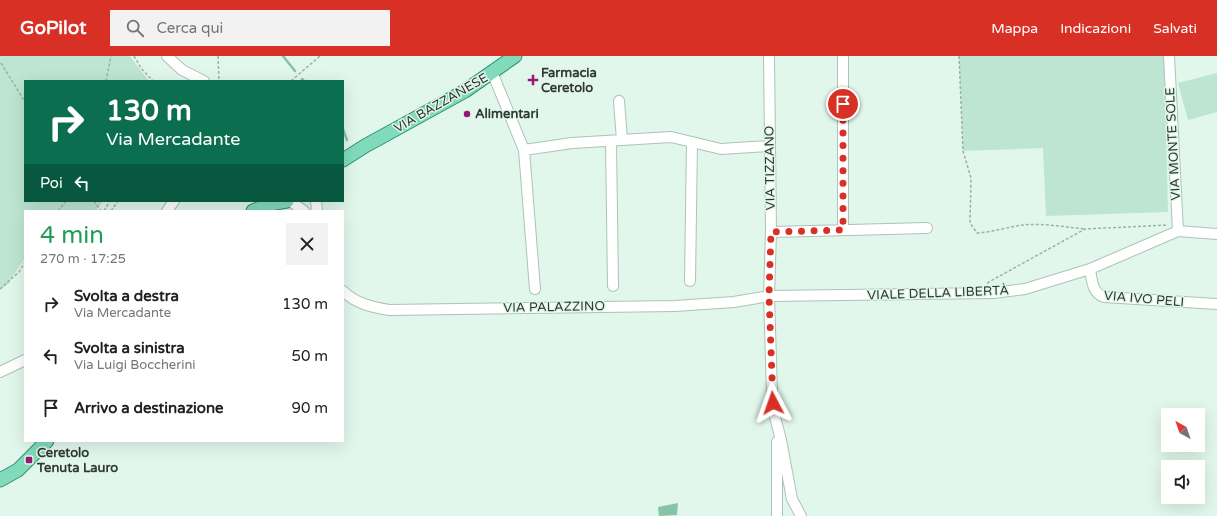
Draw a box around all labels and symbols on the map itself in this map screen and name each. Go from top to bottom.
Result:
place label: Farmacia Ceretolo [541,65,597,96]
street label: VIA BAZZANESE [391,70,491,136]
marker: Farmacia Ceretolo [528,75,538,85]
pin [826,87,860,121]
street label: VIA MONTE SOLE [1162,87,1184,201]
place label: Alimentari [475,106,539,122]
marker: Alimentari [462,109,472,119]
street label: VIA TIZZANO [761,126,779,210]
street label: VIALE DELLA LIBERTÀ [867,283,1010,303]
street label: VIA IVO PELI [1103,288,1185,310]
street label: VIA PALAZZINO [503,298,605,316]
position arrow [752,382,794,424]
north arrow [1161,408,1205,452]
place label: Ceretolo Tenuta Lauro [36,445,118,476]
marker: Ceretolo Tenuta Lauro [24,455,34,465]

